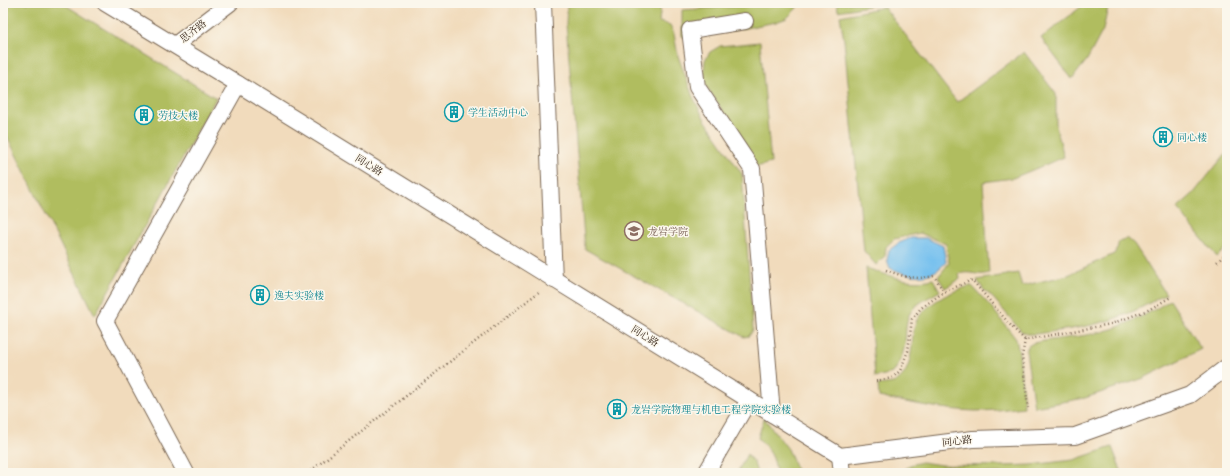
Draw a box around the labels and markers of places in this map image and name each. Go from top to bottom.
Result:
building icon: 学生活动中心 [443,101,465,123]
building icon: 劳技大楼 [133,104,155,126]
place label: 学生活动中心 [468,106,528,119]
place label: 劳技大楼 [158,109,198,122]
building icon: 同心楼 [1152,126,1174,148]
place label: 同心楼 [1177,131,1207,144]
school or university icon: 龙岩学院 [623,220,645,242]
place label: 龙岩学院 [648,225,688,238]
building icon: 逸夫实验楼 [249,284,271,306]
place label: 逸夫实验楼 [274,289,324,302]
building icon: 龙岩学院物理与机电工程学院实验楼 [606,398,628,420]
place label: 龙岩学院物理与机电工程学院实验楼 [631,403,791,416]

